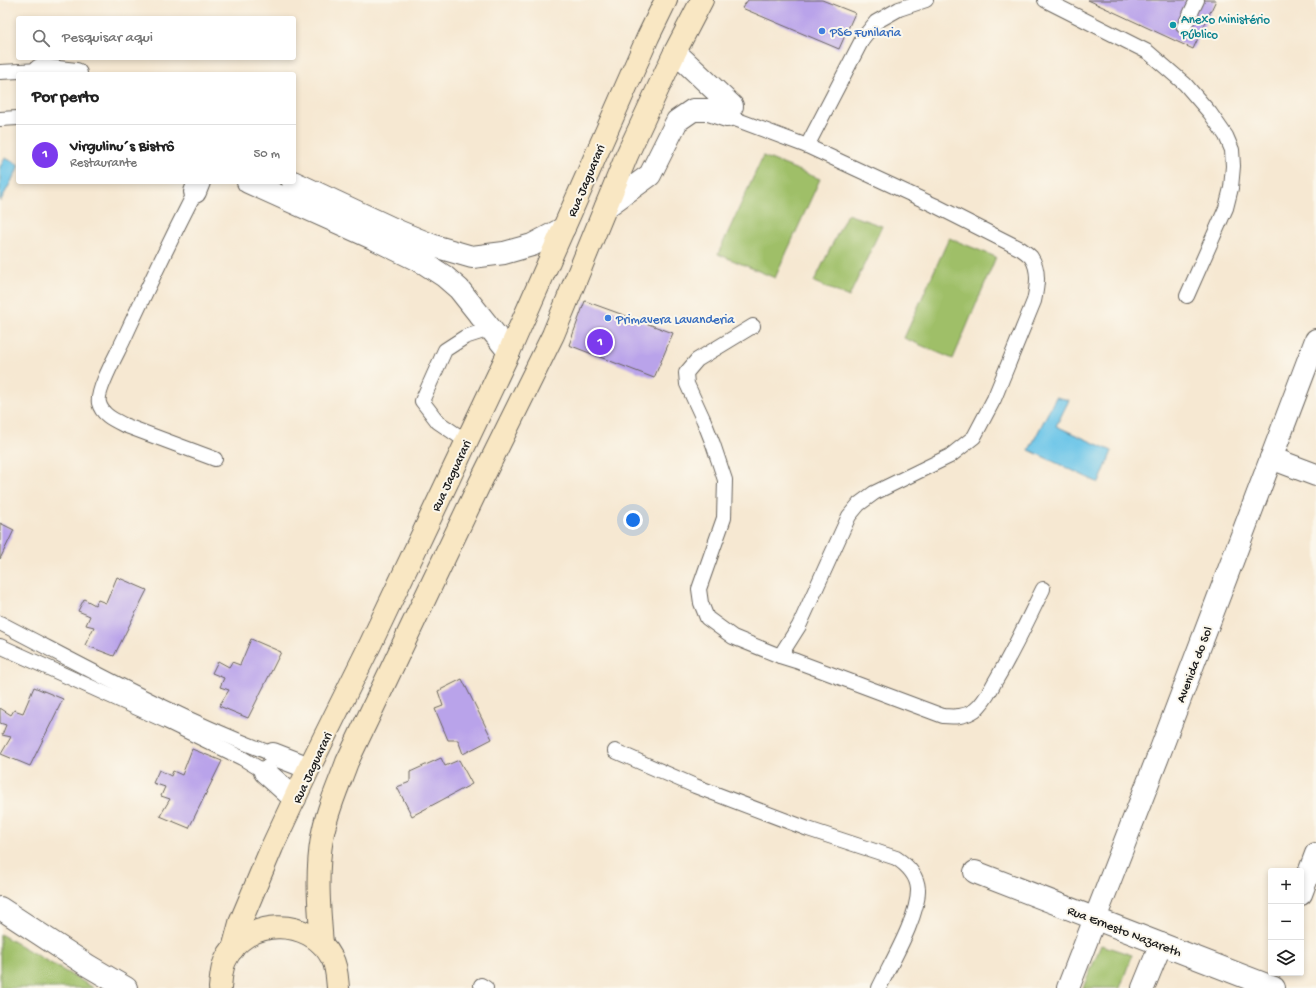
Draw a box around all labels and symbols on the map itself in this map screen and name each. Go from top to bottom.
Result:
place label: Anexo Ministério Público [1180,13,1270,43]
marker: Anexo Ministério Público [1168,20,1178,30]
marker: PSG Funilaria [817,26,827,36]
place label: PSG Funilaria [829,26,902,41]
street label: Rua Jaguarari [565,142,609,219]
marker: Primavera Lavanderia [603,313,613,323]
place label: Primavera Lavanderia [615,313,735,328]
pin: 1 [587,327,613,357]
street label: Rua Jaguarari [429,438,475,514]
your location [623,510,643,530]
street label: Avenida do Sol [1174,625,1217,705]
street label: Rua Jaguarari [290,730,336,806]
street label: Rua Ernesto Nazareth [1065,904,1183,961]

